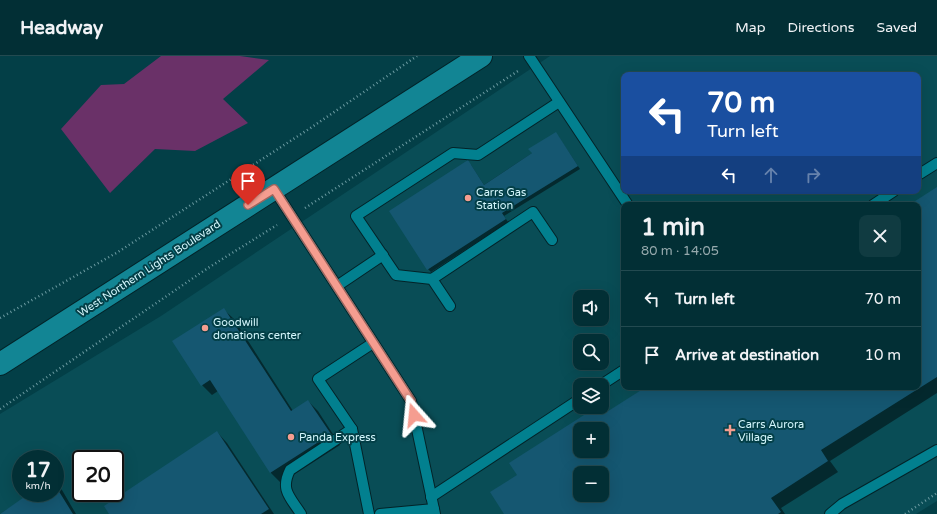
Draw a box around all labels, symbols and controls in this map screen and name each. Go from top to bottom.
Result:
text: Headway [20,17,103,39]
text: Map [735,19,766,36]
text: Directions [788,19,855,36]
text: Saved [877,19,917,36]
text: 70 m [707,86,775,120]
icon: left [641,88,693,140]
text: Turn left [707,120,779,142]
pin [231,164,265,205]
icon: left [718,164,740,186]
icon: ahead [760,164,782,186]
icon: right [802,164,824,186]
icon: arrive [237,170,259,192]
place label: Carrs Gas Station [476,186,526,212]
marker: Carrs Gas Station [463,193,473,203]
text: 1 min [641,213,705,242]
button: close [859,215,901,257]
street label: West Northern Lights Boulevard [76,217,223,319]
text: 80 m · 14:05 [641,243,719,259]
icon: left [641,288,663,310]
map controls [573,290,609,502]
button: sound [573,290,609,326]
text: Turn left [675,290,735,308]
text: 70 m [864,290,901,308]
place label: Goodwill donations center [213,316,302,342]
marker: Goodwill donations center [200,323,210,333]
button: search [573,334,609,370]
icon: arrive [641,344,663,366]
text: Arrive at destination [675,346,819,364]
text: 10 m [864,346,901,364]
button: layers [573,378,609,414]
position arrow [393,394,435,436]
place label: Carrs Aurora Village [738,418,804,444]
button: + [573,422,609,458]
marker: Carrs Aurora Village [725,425,735,435]
place label: Panda Express [299,431,376,444]
marker: Panda Express [286,432,296,442]
speed limit sign: 20 [72,450,124,502]
text: 17 [25,459,51,483]
button: − [573,466,609,502]
text: km/h [25,480,51,492]

